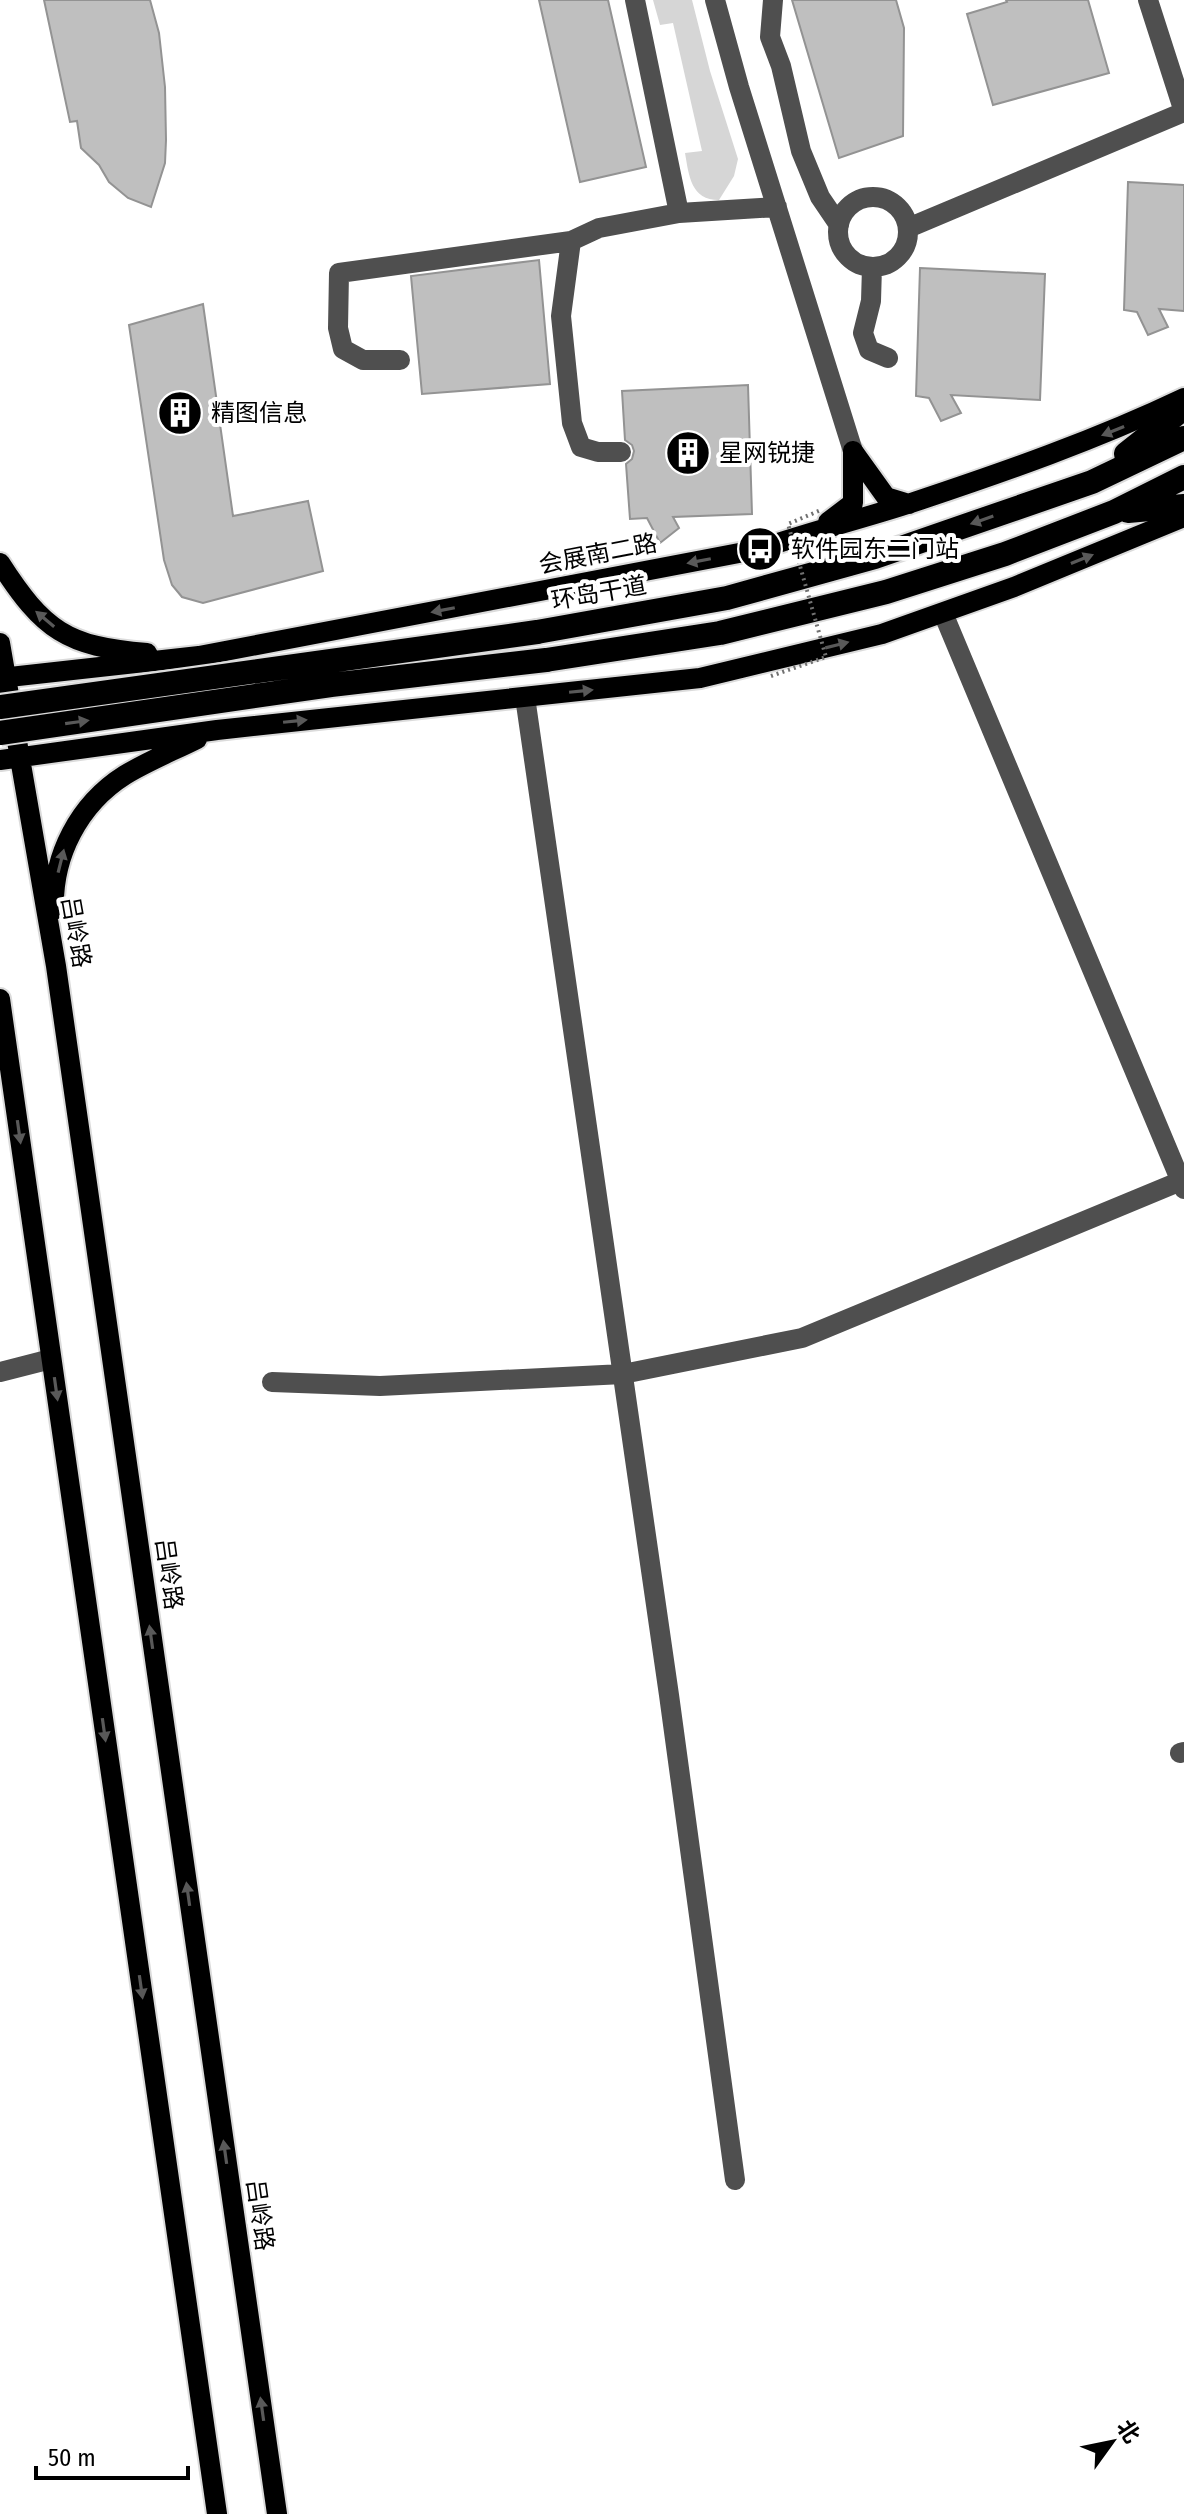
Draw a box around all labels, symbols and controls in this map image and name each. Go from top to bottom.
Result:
building icon: 精图信息 [156,389,204,437]
place label: 精图信息 [211,399,307,427]
one-way arrow [1101,425,1125,438]
building icon: 星网锐捷 [664,429,712,477]
place label: 星网锐捷 [719,439,815,467]
one-way arrow [970,514,994,527]
bus stop icon: 软件园东二门站 [736,525,784,573]
street label: 会展南二路 [536,529,660,579]
place label: 软件园东二门站 [791,535,959,563]
one-way arrow [1070,553,1093,566]
one-way arrow [686,555,711,567]
street label: 环岛干道 [549,571,649,615]
one-way arrow [431,604,456,616]
one-way arrow [35,611,55,628]
one-way arrow [824,639,849,651]
one-way arrow [569,684,594,697]
one-way arrow [65,715,90,728]
one-way arrow [283,715,308,728]
one-way arrow [55,848,68,873]
street label: 吕岭路 [56,894,96,970]
one-way arrow [13,1120,26,1145]
one-way arrow [50,1377,63,1402]
street label: 吕岭路 [150,1536,188,1612]
one-way arrow [144,1624,157,1649]
one-way arrow [98,1718,111,1743]
one-way arrow [181,1881,194,1906]
one-way arrow [135,1975,148,2000]
one-way arrow [218,2139,231,2164]
street label: 吕岭路 [241,2177,279,2253]
one-way arrow [255,2396,268,2421]
north arrow [1072,2402,1152,2482]
text: 北 [1111,2415,1146,2448]
scale bar [36,2430,188,2480]
text: 50 m [48,2444,96,2472]

